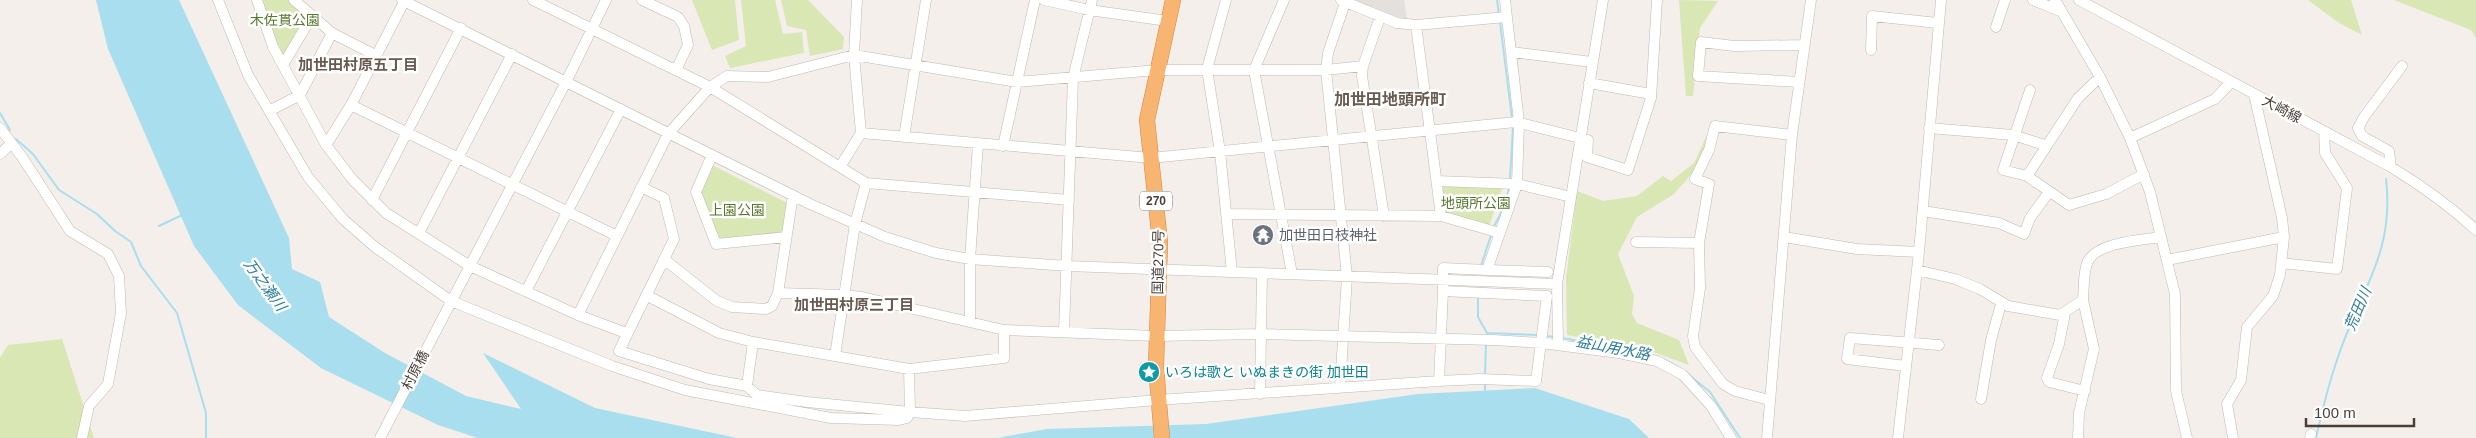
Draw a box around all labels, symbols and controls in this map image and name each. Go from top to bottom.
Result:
park label: 木佐貫公園 [250,12,320,28]
district label: 加世田村原五丁目 [298,56,418,73]
district label: 加世田地頭所町 [1334,91,1446,108]
street label: 大崎線 [2260,92,2304,126]
road number: 270 [1140,192,1172,210]
park label: 地頭所公園 [1441,195,1511,211]
park label: 上園公園 [709,202,765,218]
temple icon: 加世田日枝神社 [1251,223,1275,247]
place label: 加世田日枝神社 [1279,227,1377,243]
street label: 国道270号 [1149,229,1167,295]
water label: 万之瀬川 [241,255,291,316]
water label: 荒田川 [2341,283,2375,333]
district label: 加世田村原三丁目 [794,296,914,313]
water label: 益山用水路 [1575,332,1653,363]
street label: 村原橋 [398,348,432,392]
place icon: いろは歌と いぬまきの街 加世田 [1137,360,1161,384]
place label: いろは歌と いぬまきの街 加世田 [1165,364,1369,380]
scale bar [2306,396,2414,428]
text: 100 m [2314,404,2356,421]

